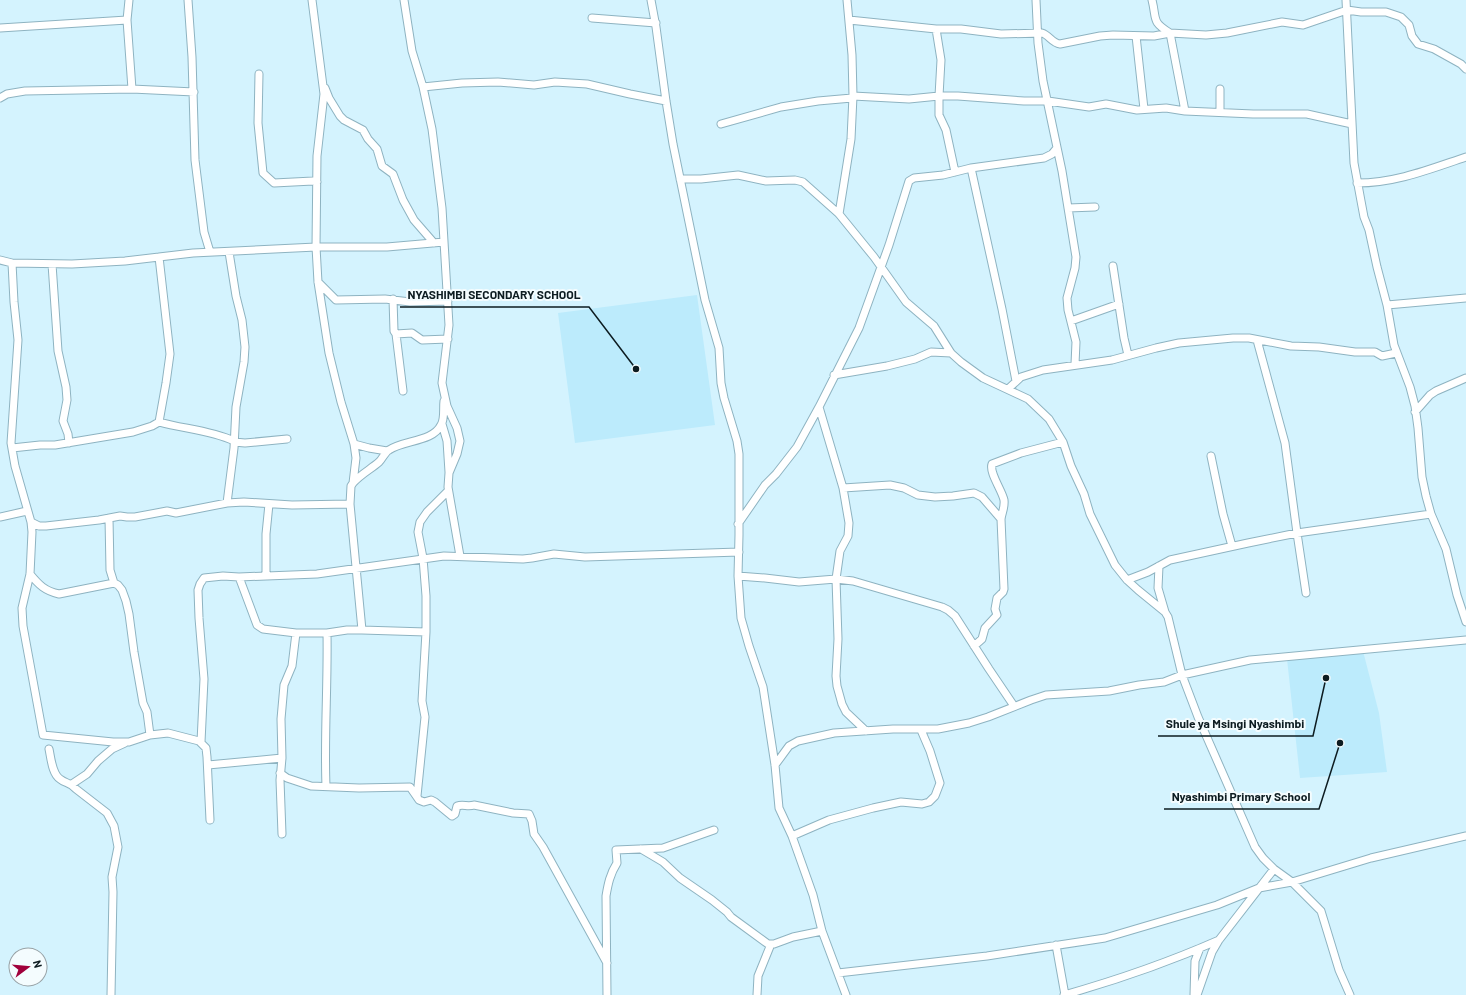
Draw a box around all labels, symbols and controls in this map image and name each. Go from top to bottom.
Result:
callout: NYASHIMBI SECONDARY SCHOOL [400,283,589,307]
text: NYASHIMBI SECONDARY SCHOOL [407,287,581,301]
callout: Shule ya Msingi Nyashimbi [1158,712,1313,736]
text: Shule ya Msingi Nyashimbi [1166,716,1304,730]
callout: Nyashimbi Primary School [1164,785,1319,809]
text: Nyashimbi Primary School [1172,789,1310,803]
north arrow [8,947,48,987]
text: N [31,959,45,969]

